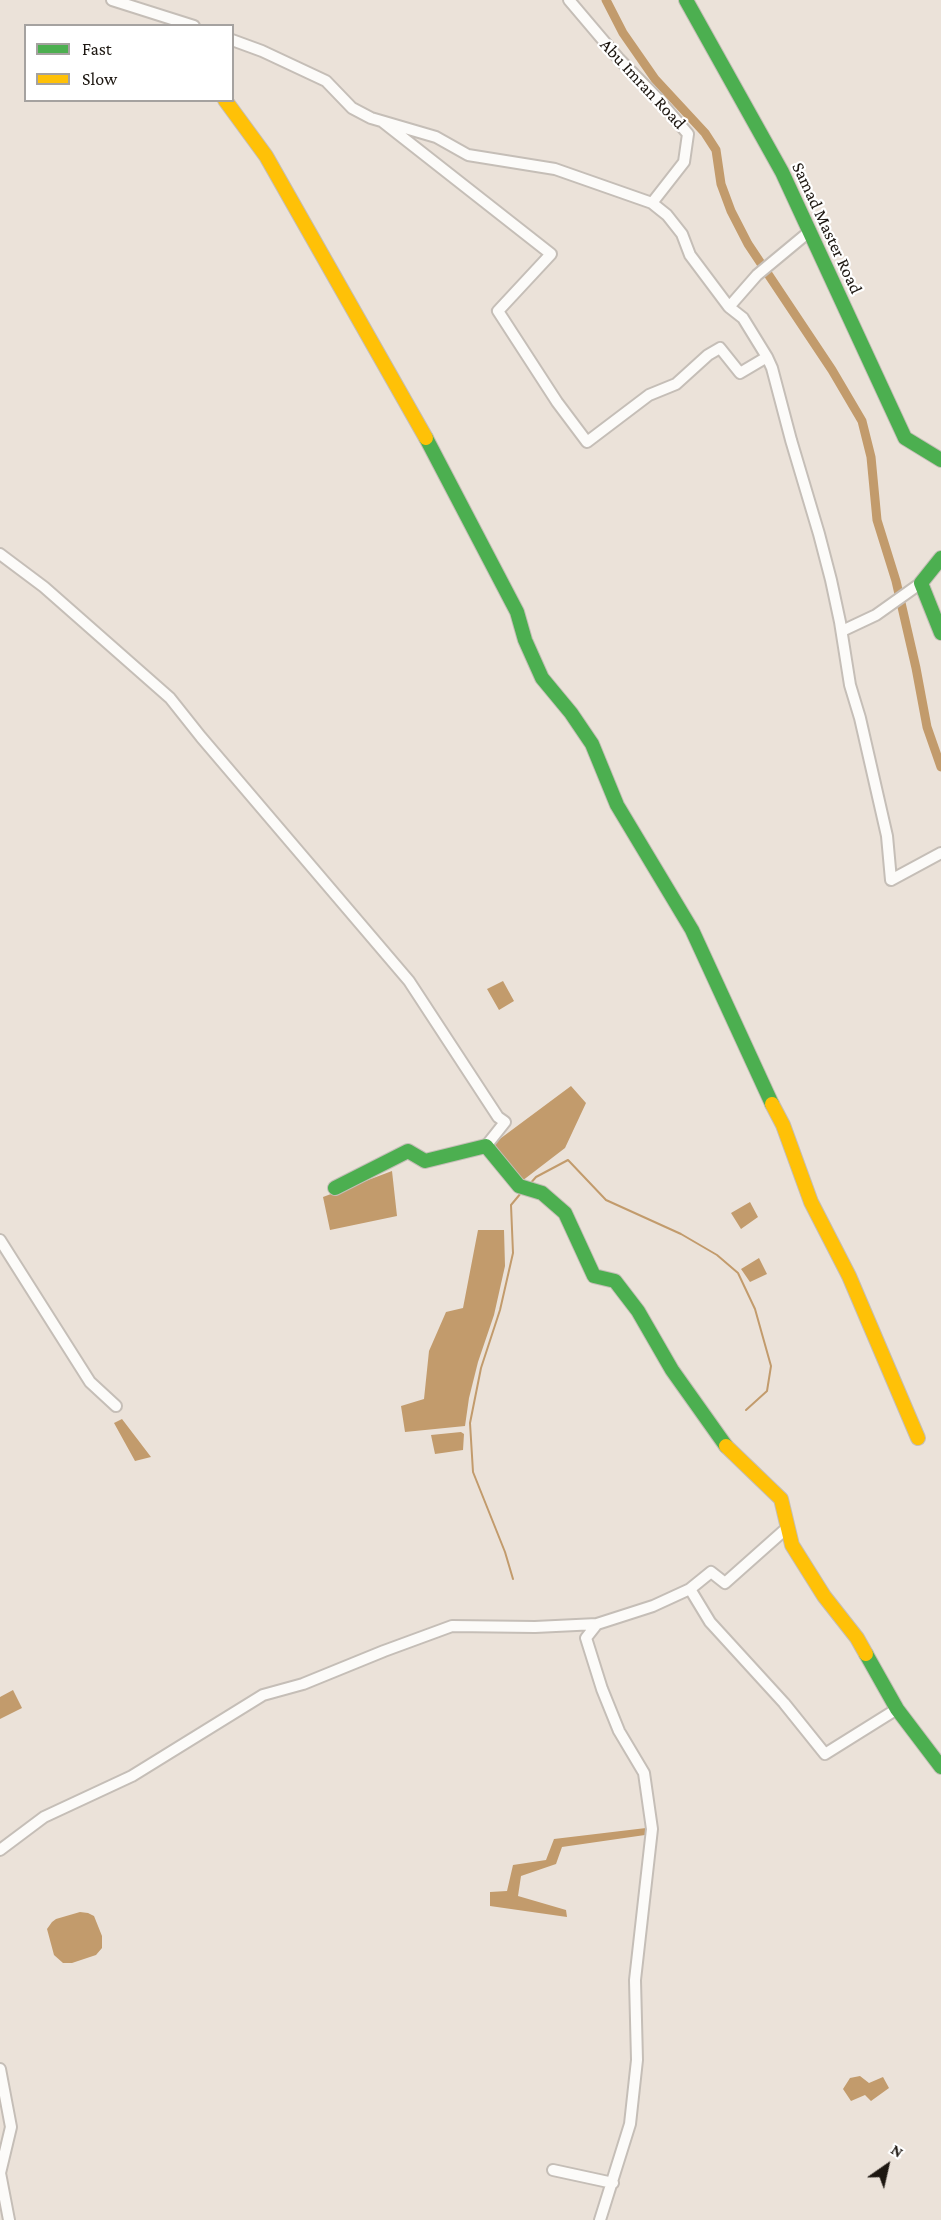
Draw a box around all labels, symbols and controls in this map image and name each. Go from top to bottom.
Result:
legend [24,24,234,102]
street label: Abu Imran Road [595,34,691,134]
text: Fast [82,39,112,59]
text: Slow [82,69,117,89]
street label: Samad Master Road [787,159,867,297]
north arrow [857,2136,917,2196]
text: N [888,2141,907,2161]

